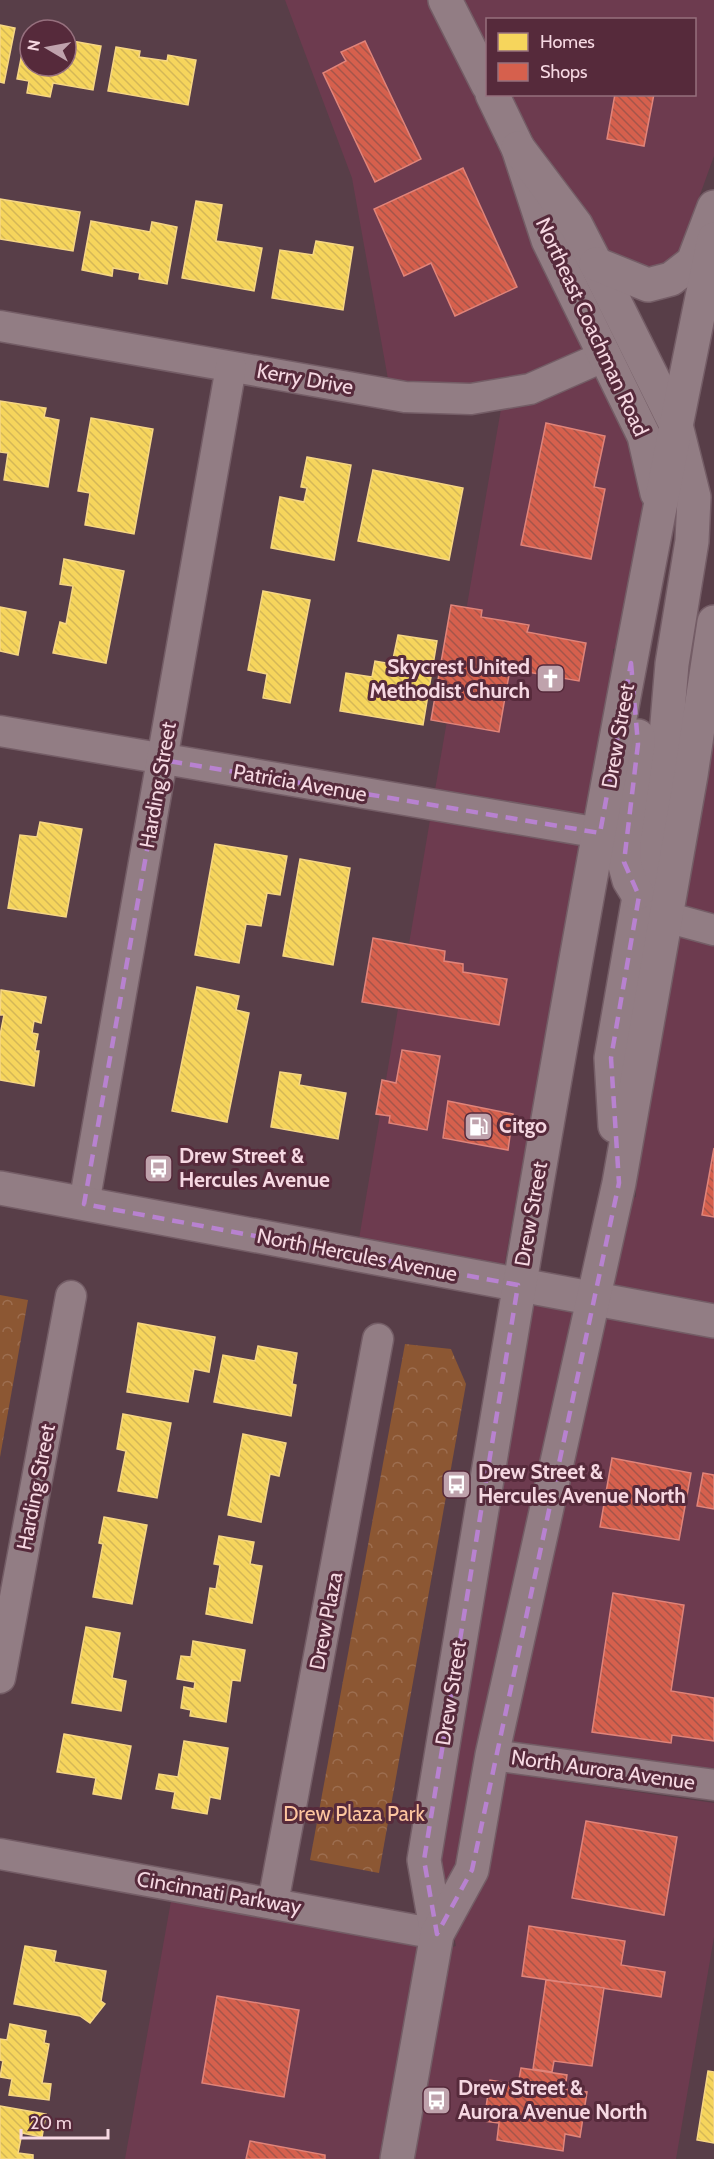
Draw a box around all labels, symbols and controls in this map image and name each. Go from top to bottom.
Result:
north arrow [18,18,78,78]
legend [486,18,696,96]
text: Homes [540,31,595,53]
text: N [23,38,44,53]
text: Shops [540,61,588,83]
street label: Northeast Coachman Road [531,214,654,440]
street label: Kerry Drive [255,358,356,399]
place label: Skycrest United Methodist Church [370,654,530,703]
church icon: Skycrest United Methodist Church [535,663,567,695]
street label: Drew Street [596,681,639,790]
street label: Harding Street [134,720,181,850]
street label: Patricia Avenue [231,758,369,807]
fuel station icon: Citgo [462,1110,494,1142]
place label: Citgo [499,1113,547,1138]
place label: Drew Street & Hercules Avenue [179,1143,330,1192]
bus stop icon: Drew Street & Hercules Avenue [142,1152,174,1184]
street label: Drew Street [509,1159,552,1268]
street label: North Hercules Avenue [255,1223,460,1286]
street label: Harding Street [11,1422,60,1552]
place label: Drew Street & Hercules Avenue North [478,1459,686,1508]
bus stop icon: Drew Street & Hercules Avenue North [441,1468,473,1500]
street label: Drew Plaza [304,1570,347,1672]
street label: Drew Street [430,1639,471,1747]
street label: North Aurora Avenue [510,1744,697,1795]
park label: Drew Plaza Park [283,1801,425,1826]
street label: Cincinnati Parkway [135,1866,304,1919]
place label: Drew Street & Aurora Avenue North [458,2075,647,2124]
bus stop icon: Drew Street & Aurora Avenue North [421,2084,453,2116]
scale bar [21,2102,108,2140]
text: 20 m [30,2112,72,2134]

